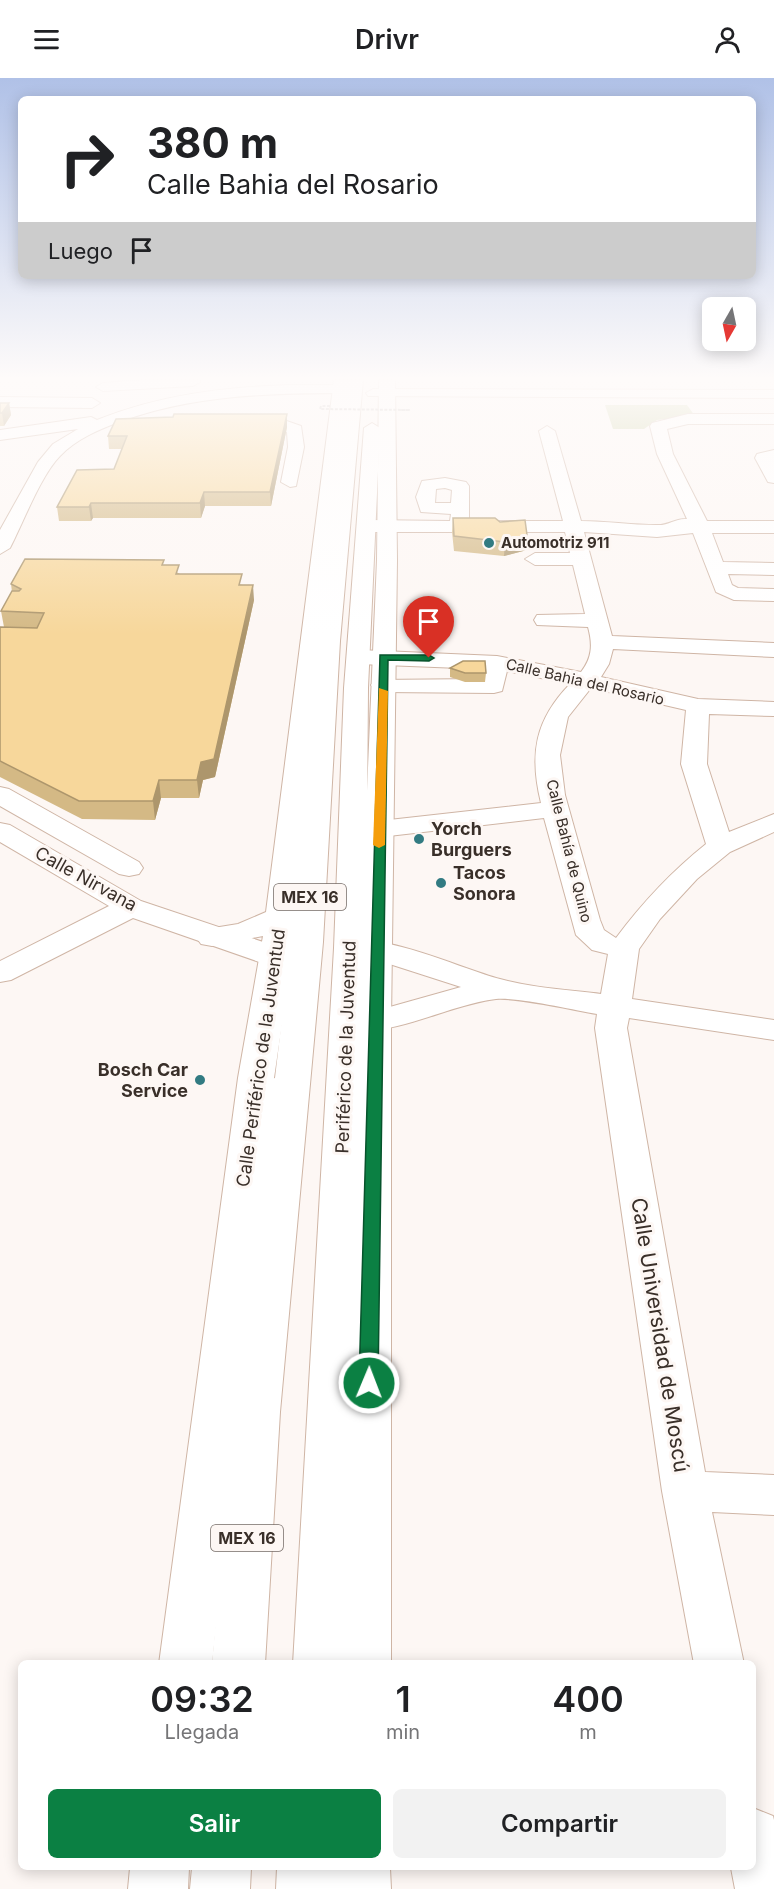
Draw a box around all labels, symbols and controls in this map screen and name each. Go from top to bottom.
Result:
icon: menu [30,23,63,56]
text: Drivr [355,23,419,56]
icon: person [711,23,744,56]
text: 380 m [147,117,278,168]
icon: right [48,120,126,198]
text: Calle Bahia del Rosario [147,168,439,201]
icon: arrive [125,234,158,267]
text: Luego [48,238,113,264]
north arrow [702,297,756,351]
map controls [702,297,756,351]
place label: Automotriz 911 [501,533,610,552]
marker: Automotriz 911 [482,536,496,550]
pin [403,596,454,658]
icon: arrive [412,605,445,638]
street label: Calle Bahia del Rosario [504,654,666,709]
street label: Calle Bahía de Quino [542,777,596,924]
place label: Yorch Burguers [431,818,512,860]
marker: Yorch Burguers [412,832,426,846]
street label: Calle Nirvana [32,842,141,915]
place label: Tacos Sonora [453,862,516,904]
marker: Tacos Sonora [434,876,448,890]
road number: MEX 16 [274,884,346,910]
street label: Calle Periférico de la Juventud [232,927,289,1188]
street label: Periférico de la Juventud [331,940,360,1154]
place label: Bosch Car Service [98,1059,188,1101]
marker: Bosch Car Service [193,1073,207,1087]
street label: Calle Universidad de Moscú [626,1196,695,1474]
position arrow [337,1351,401,1415]
road number: MEX 16 [211,1525,283,1551]
text: 09:32 [150,1677,254,1721]
text: 1 [395,1677,411,1721]
text: 400 [552,1677,624,1721]
text: Llegada [165,1720,239,1744]
text: min [386,1720,420,1744]
text: m [579,1720,597,1744]
button: Salir [48,1789,381,1858]
button: Compartir [393,1789,726,1858]

